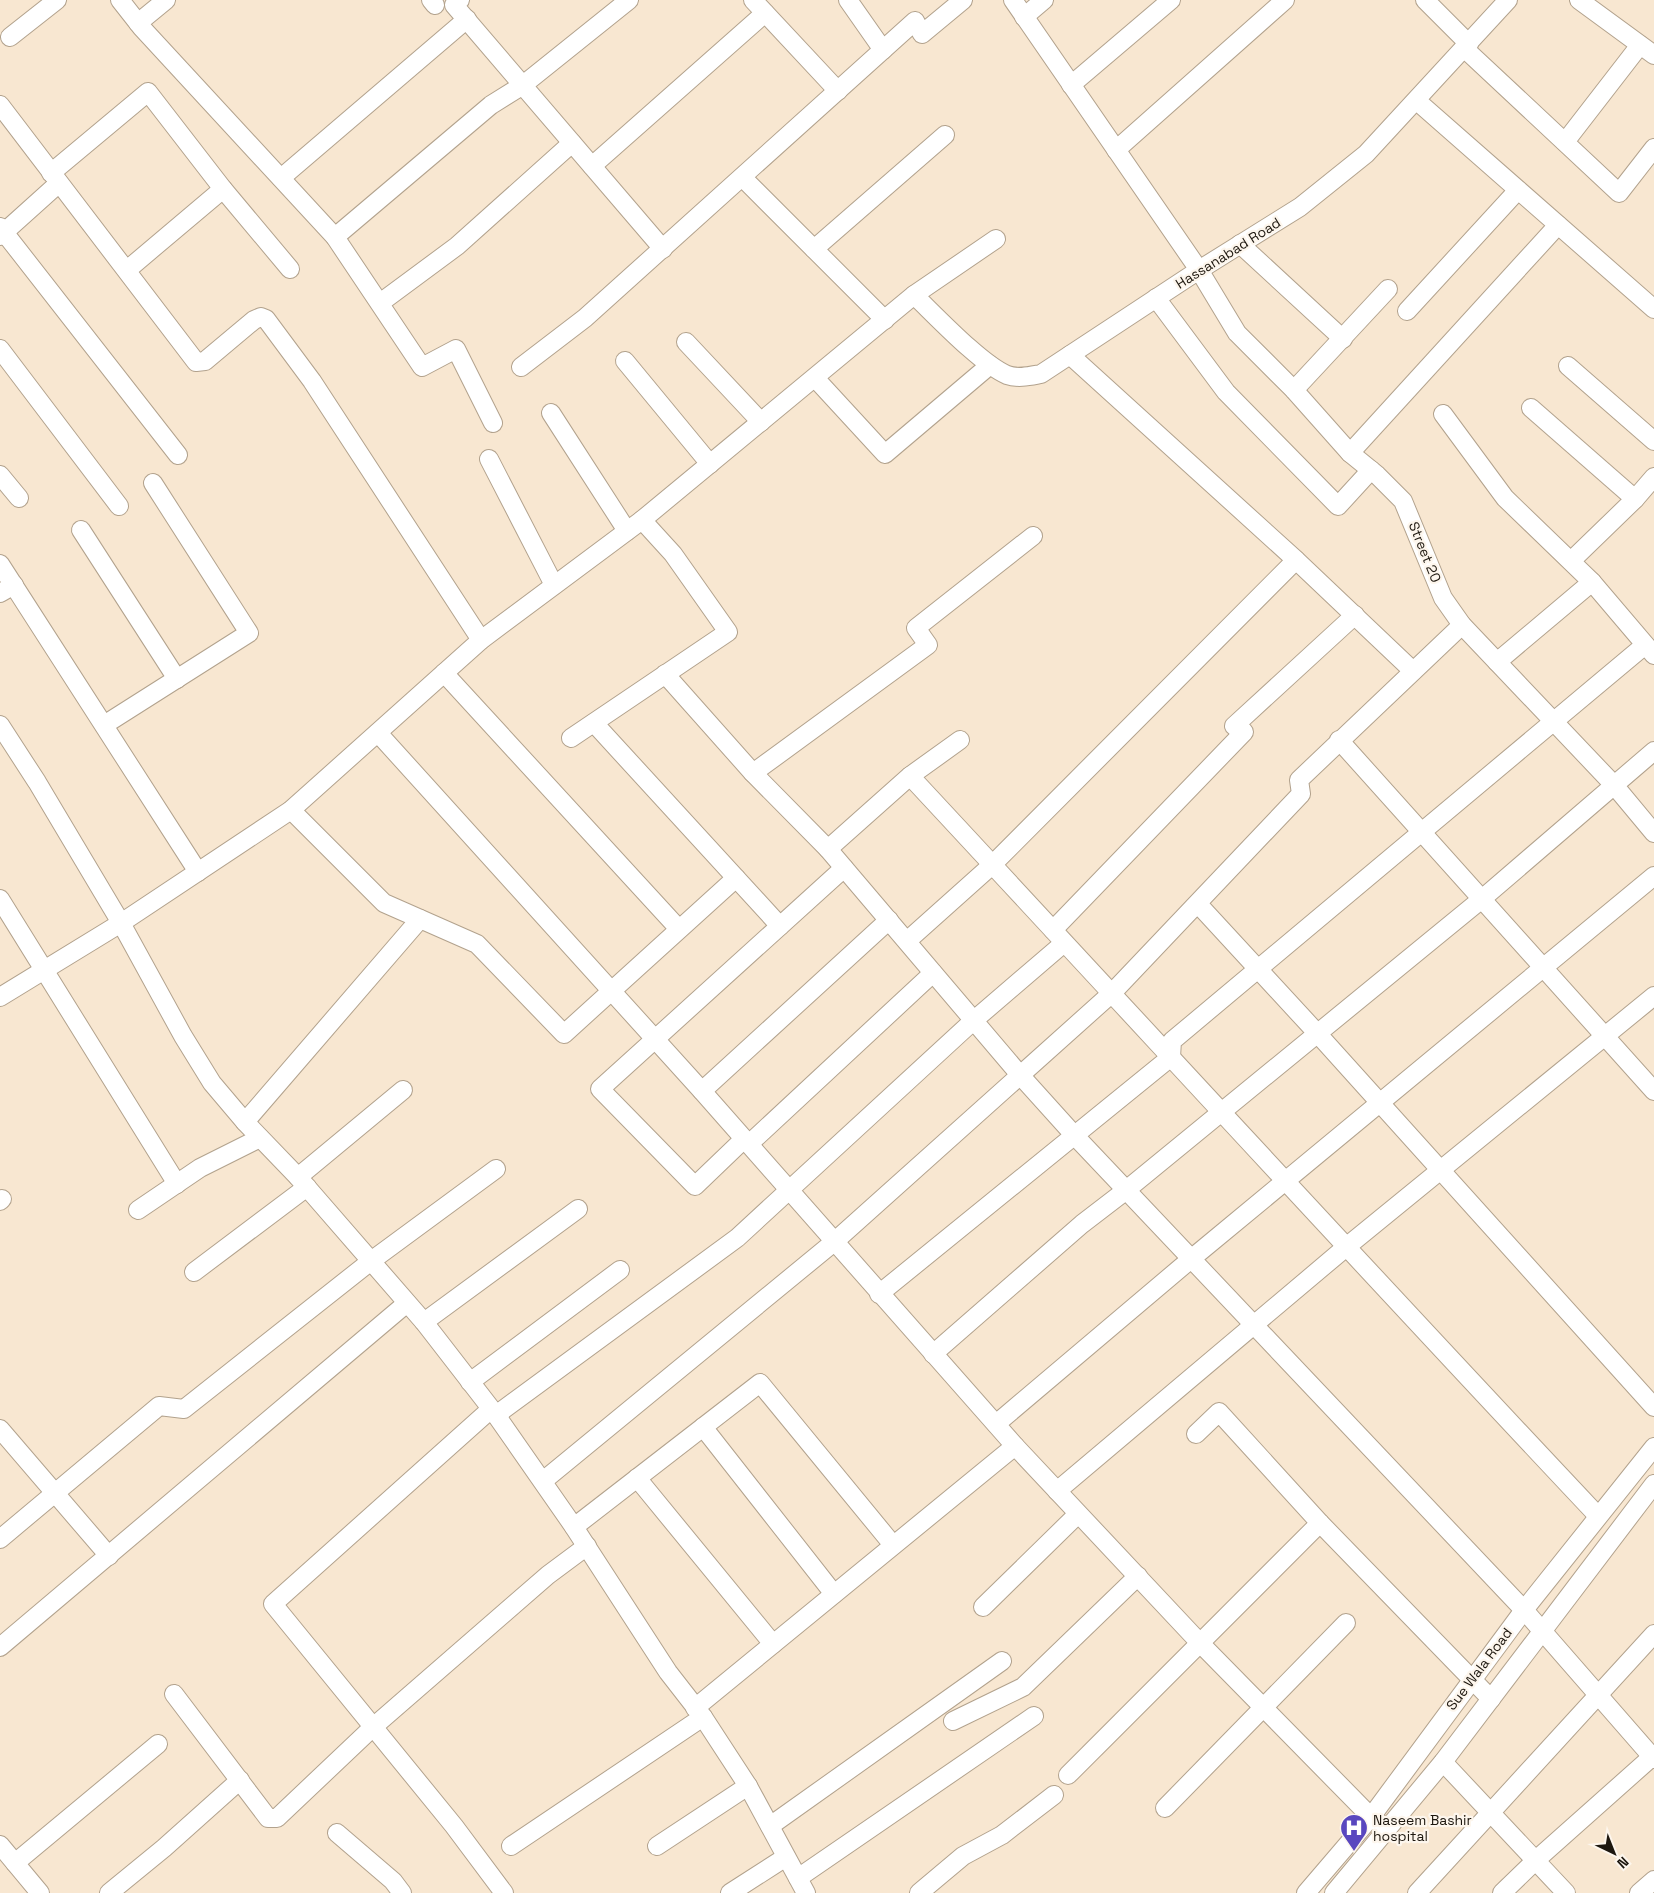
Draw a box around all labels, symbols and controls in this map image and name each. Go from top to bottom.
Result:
street label: Hassanabad Road [1172,213,1284,293]
street label: Street 20 [1405,519,1445,585]
street label: Sue Wala Road [1442,1624,1516,1714]
place label: Naseem Bashir hospital [1373,1811,1472,1845]
hospital icon: Naseem Bashir hospital [1339,1813,1369,1852]
north arrow [1589,1828,1639,1878]
text: N [1613,1853,1632,1872]

